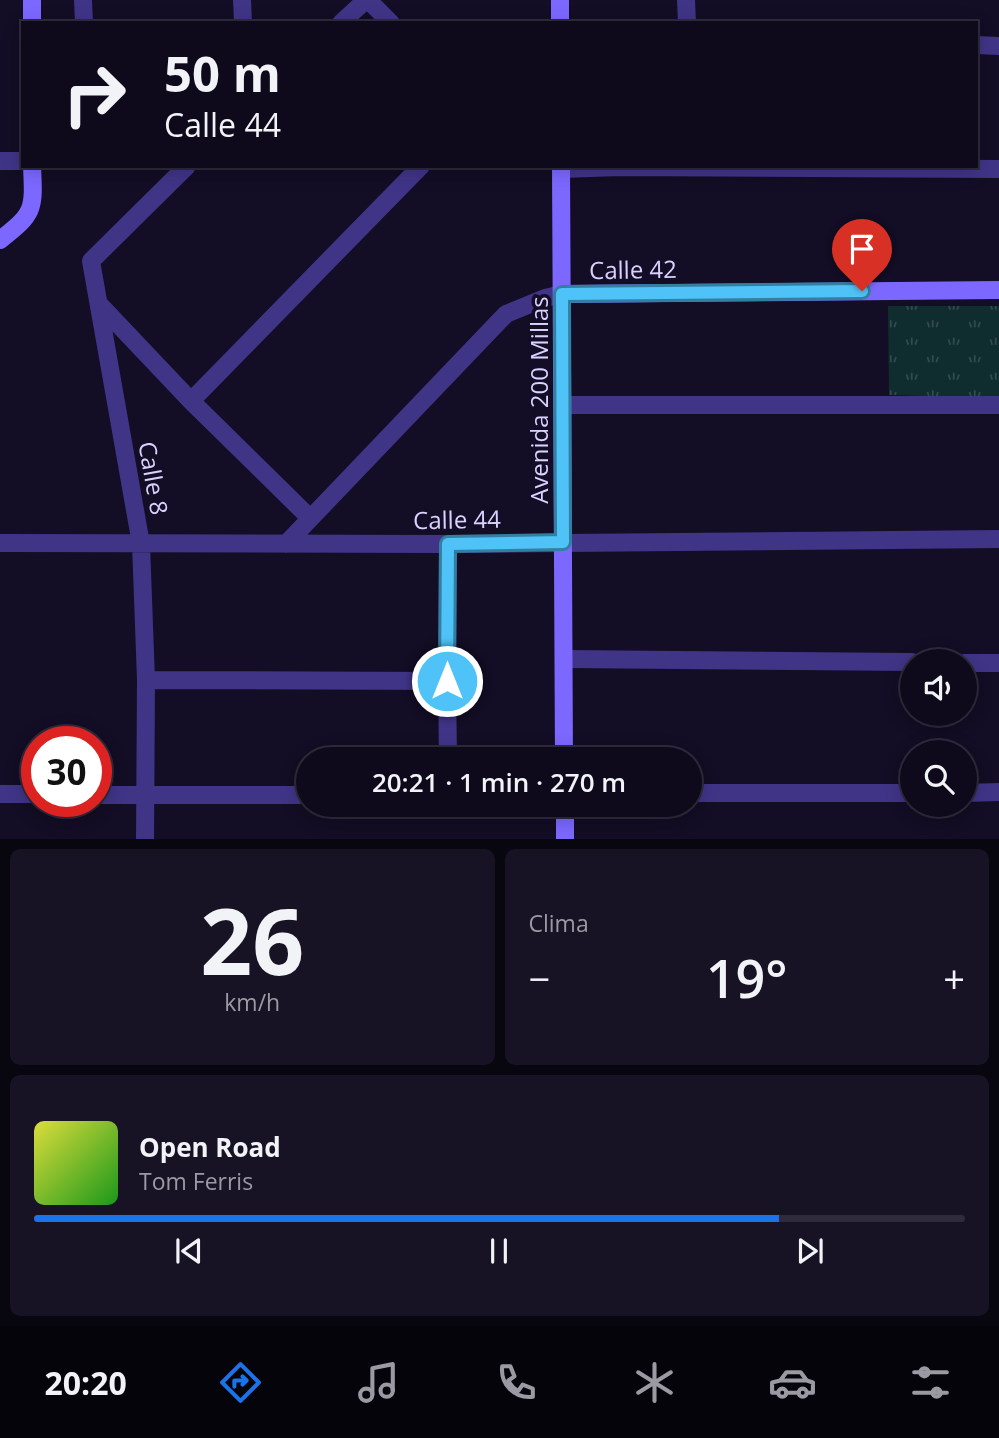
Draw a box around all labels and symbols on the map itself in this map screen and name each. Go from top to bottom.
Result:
pin [832,219,892,291]
street label: Calle 42 [589,252,677,286]
street label: Avenida 200 Millas [522,296,555,504]
street label: Calle 8 [131,439,177,517]
street label: Calle 44 [413,502,501,536]
position arrow [410,644,484,718]
speed limit sign: 30 [21,726,112,817]

